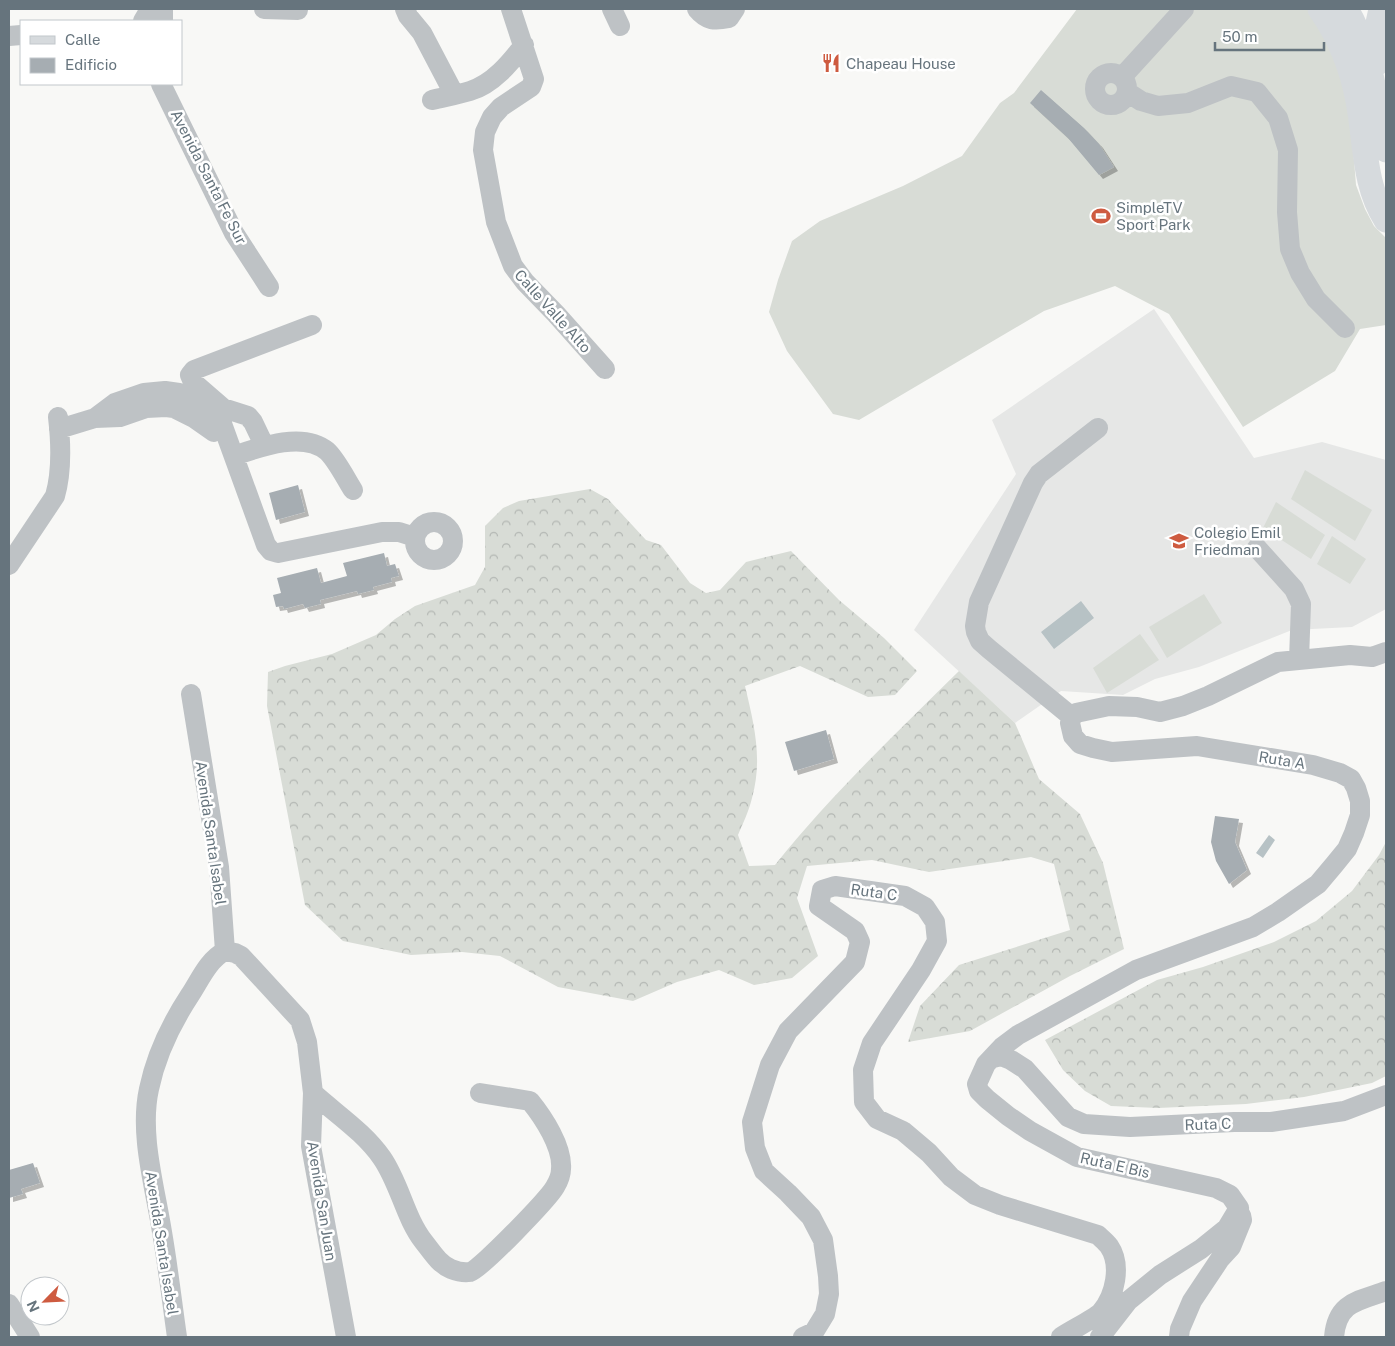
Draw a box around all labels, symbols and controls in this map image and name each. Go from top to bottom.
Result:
legend [20,20,182,85]
scale bar [1215,20,1324,52]
text: 50 m [1222,28,1257,45]
text: Calle [65,31,101,48]
restaurant icon: Chapeau House [820,52,842,74]
place label: Chapeau House [846,55,956,72]
text: Edificio [65,56,117,73]
street label: Avenida Santa Fe Sur [168,107,250,247]
place label: SimpleTV Sport Park [1116,199,1191,233]
sports icon: SimpleTV Sport Park [1090,205,1112,227]
street label: Calle Valle Alto [511,266,595,356]
place label: Colegio Emil Friedman [1194,524,1281,558]
school or university icon: Colegio Emil Friedman [1168,530,1190,552]
street label: Ruta A [1257,748,1307,772]
street label: Avenida Santa Isabel [192,760,230,906]
street label: Ruta C [850,880,898,904]
street label: Ruta C [1184,1115,1232,1133]
street label: Avenida San Juan [304,1140,340,1262]
street label: Ruta E Bis [1079,1149,1151,1181]
street label: Avenida Santa Isabel [142,1170,182,1316]
north arrow [20,1276,70,1326]
text: N [24,1298,43,1315]

